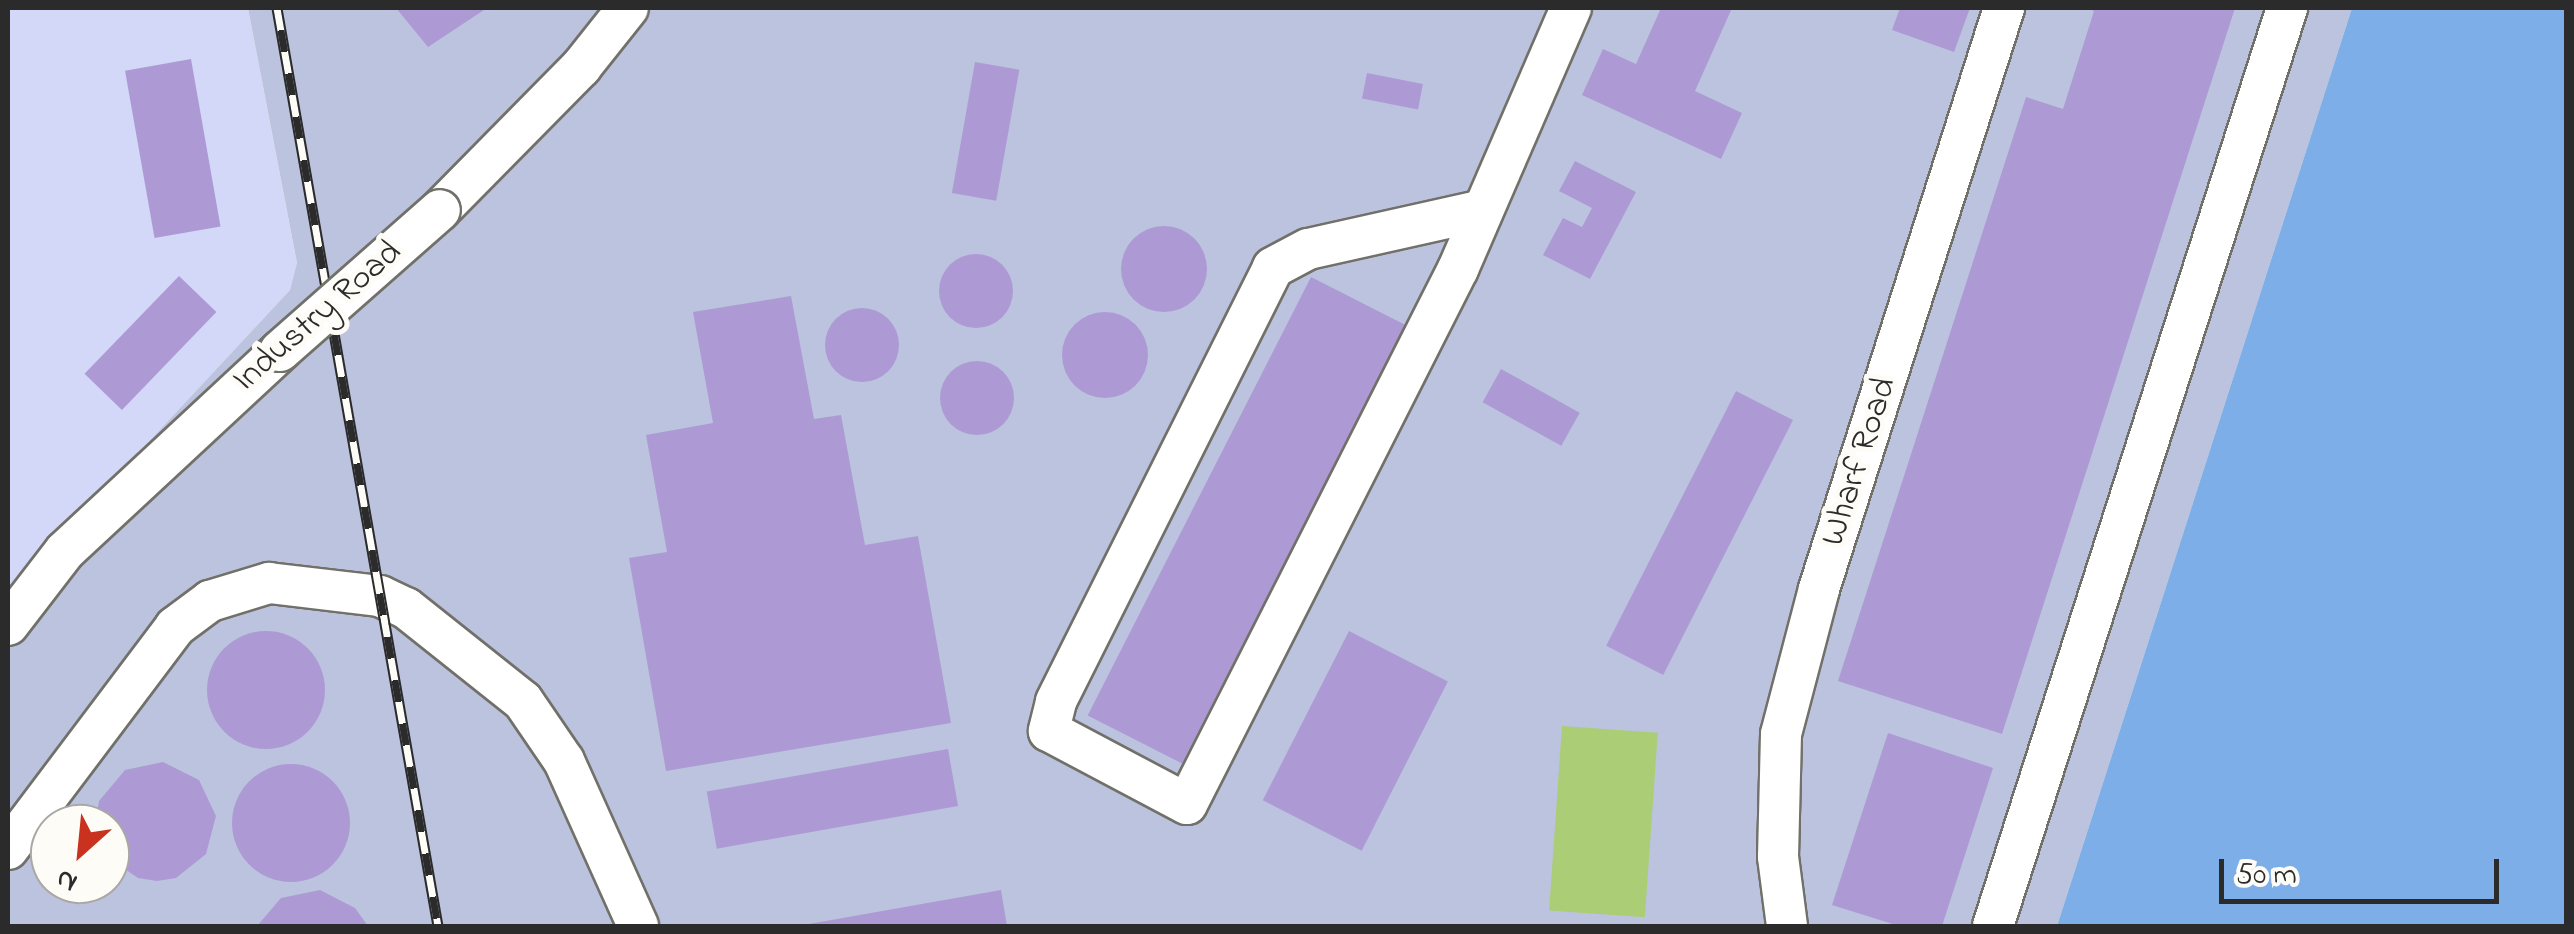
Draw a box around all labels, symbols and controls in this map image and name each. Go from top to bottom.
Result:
street label: Industry Road [225,232,411,402]
street label: Wharf Road [1813,372,1907,552]
north arrow [30,804,130,904]
scale bar [2224,839,2504,901]
text: 50 m [2236,854,2297,898]
text: N [49,857,85,902]

